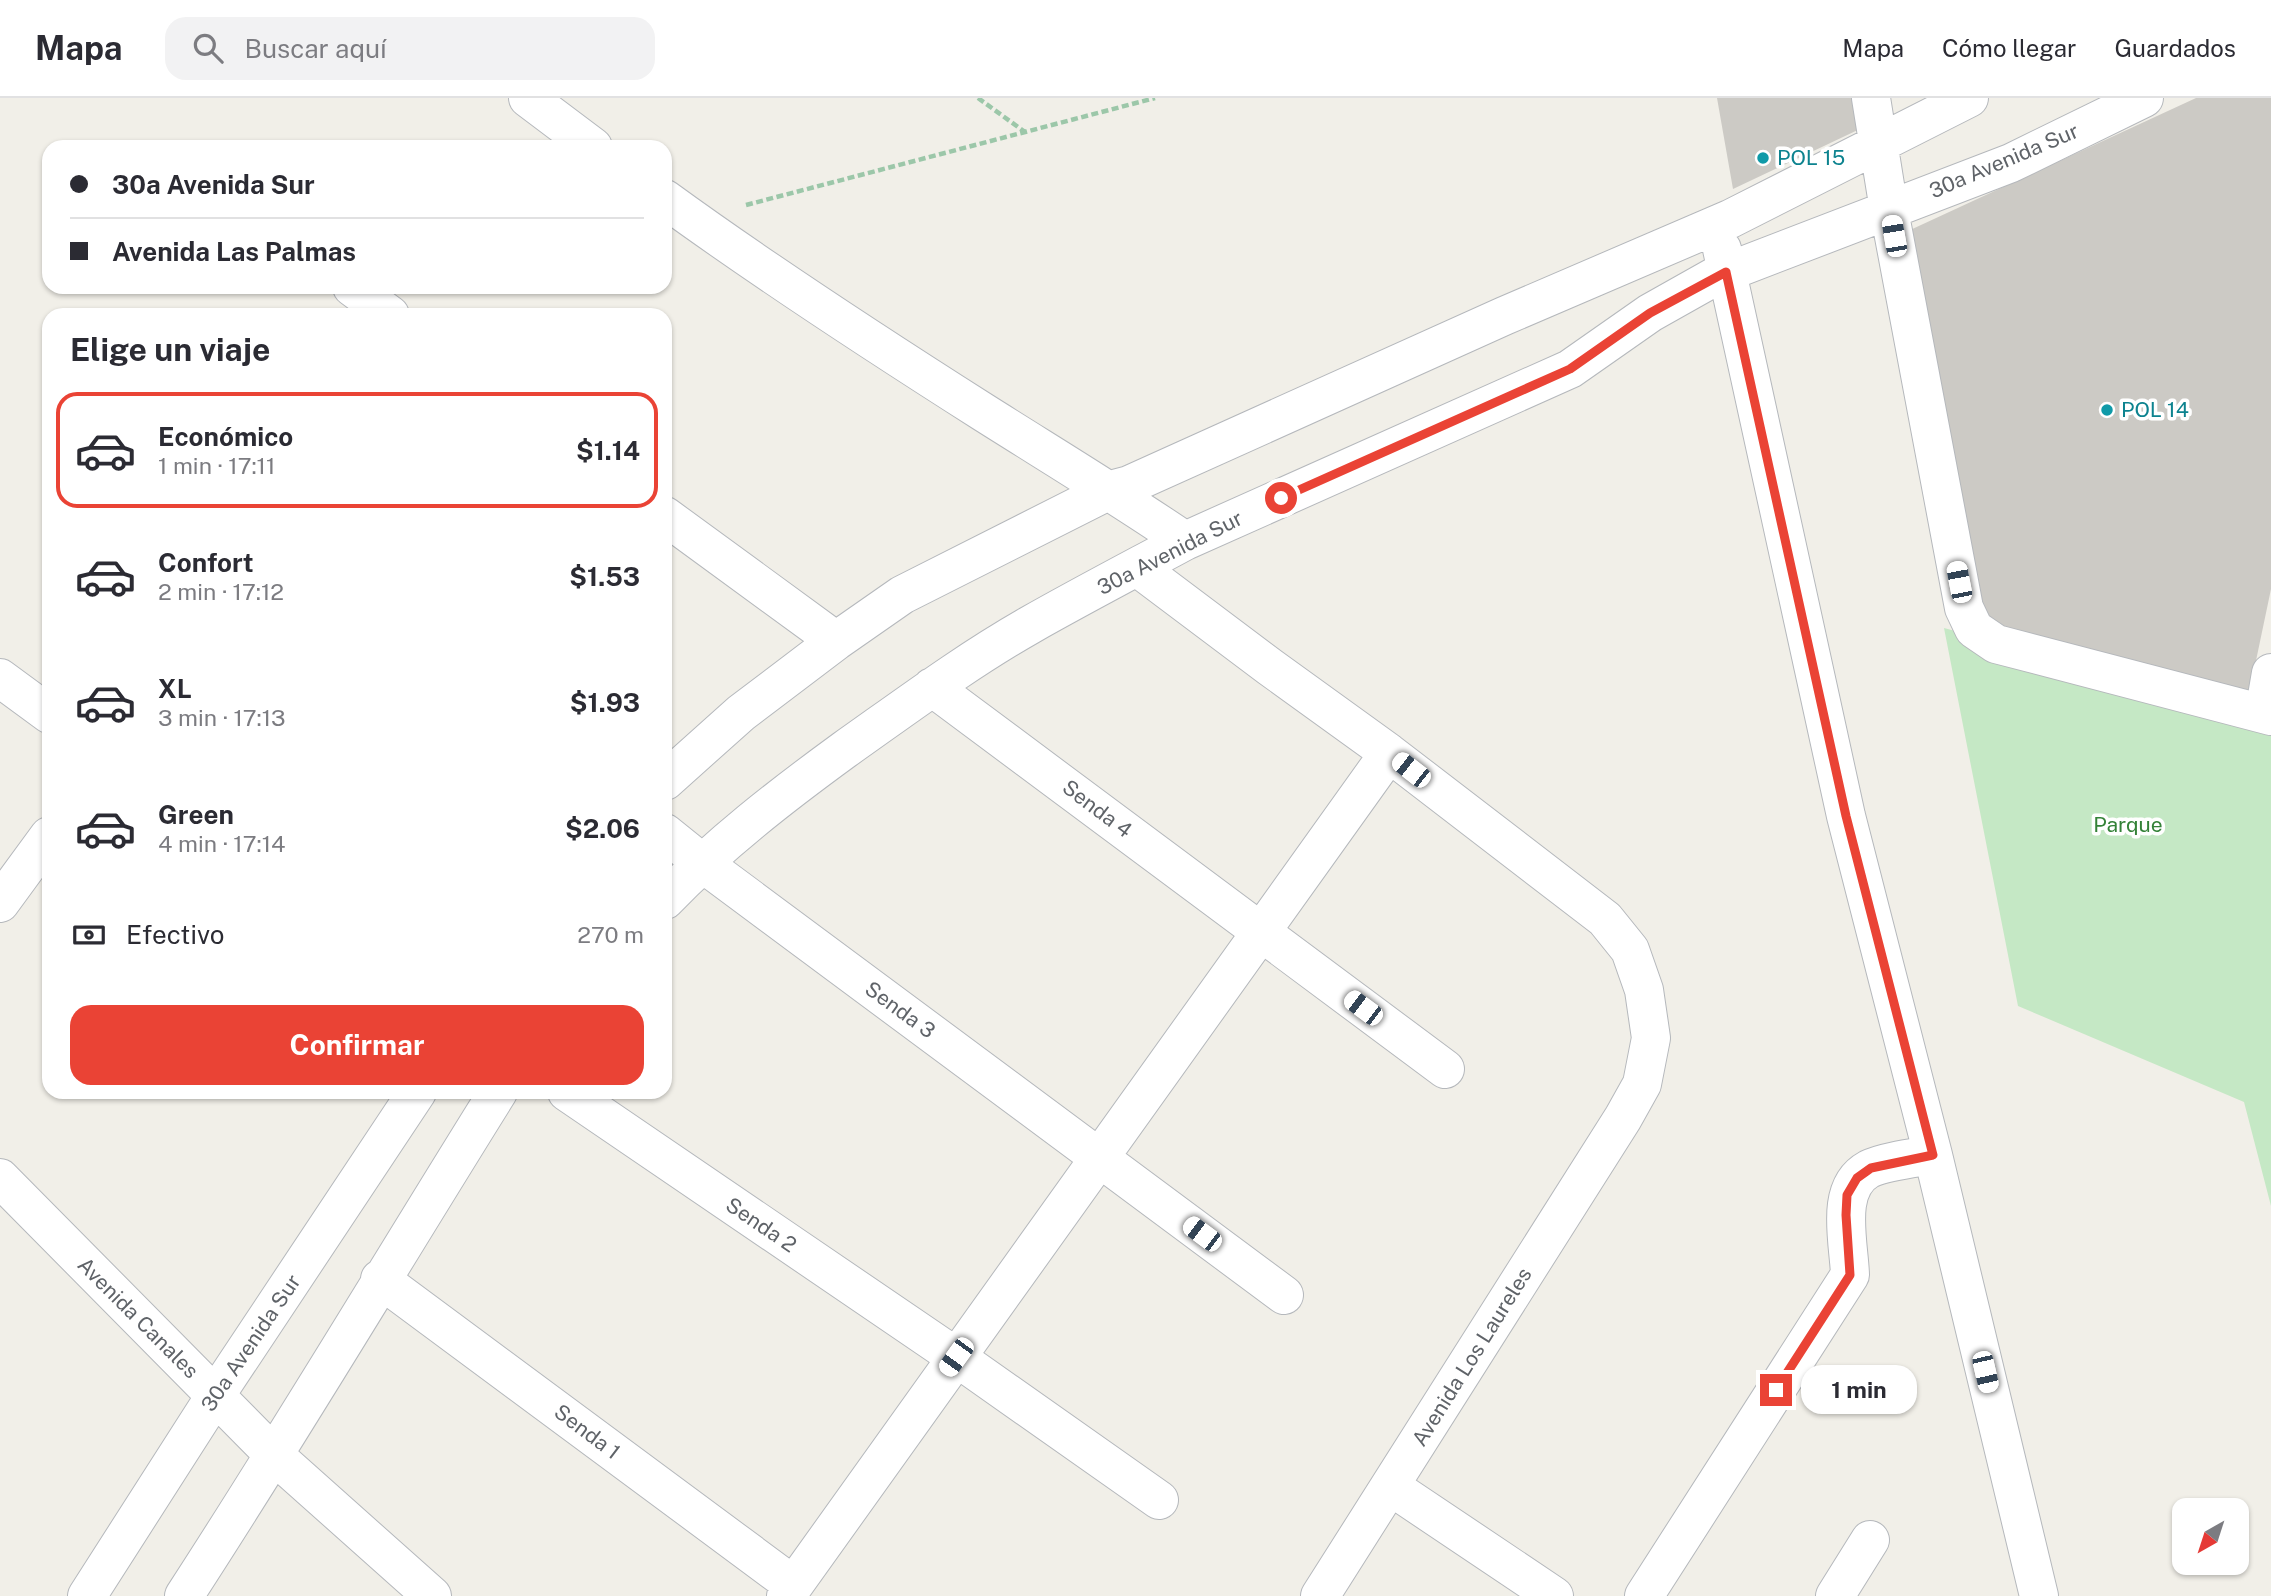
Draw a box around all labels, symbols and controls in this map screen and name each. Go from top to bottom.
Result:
search box [165,17,655,80]
text: Mapa [35,29,123,67]
icon: search [189,29,227,67]
text: Buscar aquí [245,33,386,64]
text: Mapa [1842,34,1904,62]
text: Cómo llegar [1942,34,2076,62]
text: Guardados [2114,34,2236,62]
street label: 30a Avenida Sur [1925,118,2082,203]
place label: POL 15 [1777,145,1845,170]
marker: POL 15 [1755,150,1771,166]
text: 30a Avenida Sur [112,169,315,200]
car [1881,213,1908,259]
text: Avenida Las Palmas [112,236,356,267]
text: Elige un viaje [70,331,270,368]
place label: POL 14 [2121,397,2189,422]
marker: POL 14 [2099,402,2115,418]
icon: car [74,419,137,482]
text: Económico [158,421,293,452]
text: $1.14 [576,435,640,466]
text: 1 min · 17:11 [158,452,275,479]
route start [1265,482,1297,514]
street label: 30a Avenida Sur [1093,505,1247,600]
icon: car [74,545,137,608]
text: Confort [158,547,254,578]
car [1945,559,1974,605]
text: $1.53 [569,561,640,592]
text: 2 min · 17:12 [158,578,284,605]
icon: car [74,671,137,734]
text: XL [158,673,192,704]
text: $1.93 [570,687,640,718]
text: 3 min · 17:13 [158,704,286,731]
car [1388,749,1435,791]
street label: Senda 4 [1058,774,1137,843]
icon: car [74,797,137,860]
text: Green [158,799,234,830]
park label: Parque [2093,812,2163,837]
text: $2.06 [565,813,640,844]
text: 4 min · 17:14 [158,830,286,857]
icon: cash [70,916,108,954]
text: Efectivo [126,919,224,950]
text: 270 m [577,921,644,948]
street label: Senda 3 [860,976,940,1043]
car [1340,987,1387,1029]
button: Confirmar [70,1005,644,1085]
street label: Senda 2 [721,1192,801,1257]
car [1179,1213,1226,1255]
street label: Avenida Canales [73,1252,204,1383]
street label: Avenida Los Laureles [1406,1263,1537,1451]
street label: 30a Avenida Sur [196,1270,306,1416]
car [936,1334,977,1380]
car [1971,1349,2000,1395]
callout: 1 min [1800,1366,1916,1414]
route end [1760,1374,1792,1406]
text: 1 min [1831,1376,1887,1403]
street label: Senda 1 [549,1399,625,1464]
north arrow [2172,1498,2249,1575]
map controls [2172,1498,2249,1575]

